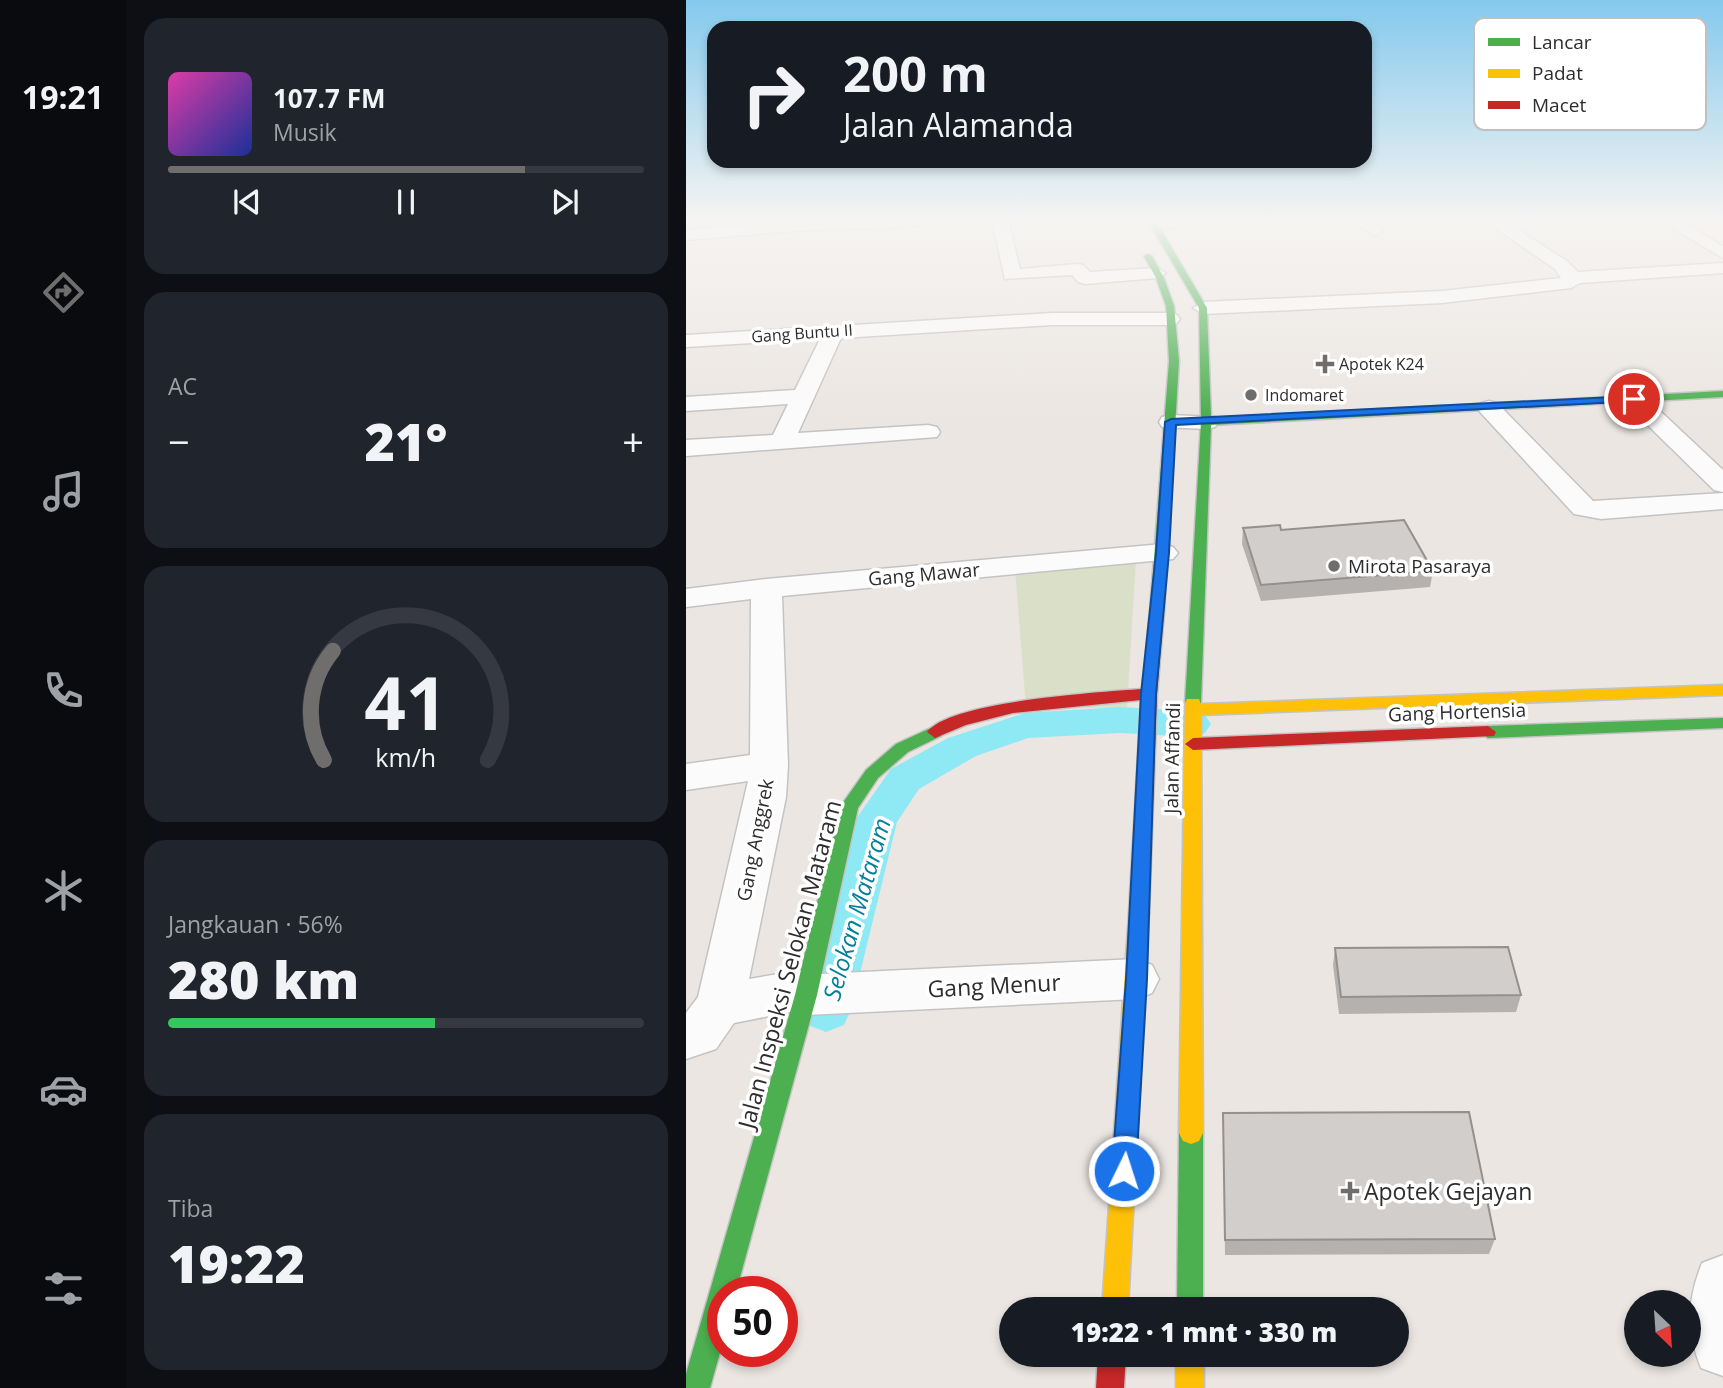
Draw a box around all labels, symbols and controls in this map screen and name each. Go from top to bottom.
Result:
legend [1474,18,1706,130]
text: Lancar [1532,29,1592,55]
text: 200 m [843,40,988,106]
icon: right [728,49,819,140]
text: Padat [1532,60,1583,86]
text: 19:21 [22,75,104,118]
text: 107.7 FM [273,80,385,116]
text: Macet [1532,92,1586,118]
text: Jalan Alamanda [843,103,1074,146]
text: Musik [273,116,337,148]
icon: previous [228,183,266,221]
icon: pause [387,183,425,221]
icon: next [546,183,584,221]
icon: directions [39,268,88,317]
street label: Gang Buntu II [750,318,854,348]
place label: Apotek K24 [1339,353,1424,375]
marker: Apotek K24 [1317,356,1333,372]
pin [1604,369,1664,429]
text: AC [168,370,197,402]
icon: arrive [1615,380,1653,418]
place label: Indomaret [1265,384,1344,406]
marker: Indomaret [1243,387,1259,403]
text: 21° [365,405,447,476]
text: − [168,415,190,467]
text: + [622,415,644,467]
icon: music [39,467,88,516]
place label: Mirota Pasaraya [1348,553,1491,579]
street label: Gang Mawar [867,556,981,592]
marker: Mirota Pasaraya [1326,558,1342,574]
text: 41 [364,652,448,751]
icon: phone [39,666,88,715]
street label: Gang Hortensia [1388,697,1526,727]
street label: Jalan Affandi [1158,702,1186,816]
text: km/h [376,740,436,774]
street label: Gang Anggrek [730,777,780,903]
street label: Jalan Inspeksi Selokan Mataram [729,796,848,1134]
water label: Selokan Mataram [814,814,898,1004]
icon: climate [39,866,88,915]
text: Jangkauan · 56% [168,908,343,940]
text: 280 km [168,943,359,1014]
street label: Gang Menur [927,966,1062,1004]
icon: car [39,1065,88,1114]
position arrow [1087,1134,1161,1208]
place label: Apotek Gejayan [1364,1175,1532,1207]
marker: Apotek Gejayan [1342,1183,1358,1199]
text: Tiba [168,1192,213,1224]
text: 19:22 [168,1227,305,1298]
icon: filters [39,1264,88,1313]
speed limit sign: 50 [707,1276,798,1367]
north arrow [1624,1290,1701,1367]
map controls [1624,1290,1701,1367]
text: 19:22 · 1 mnt · 330 m [1071,1314,1337,1350]

